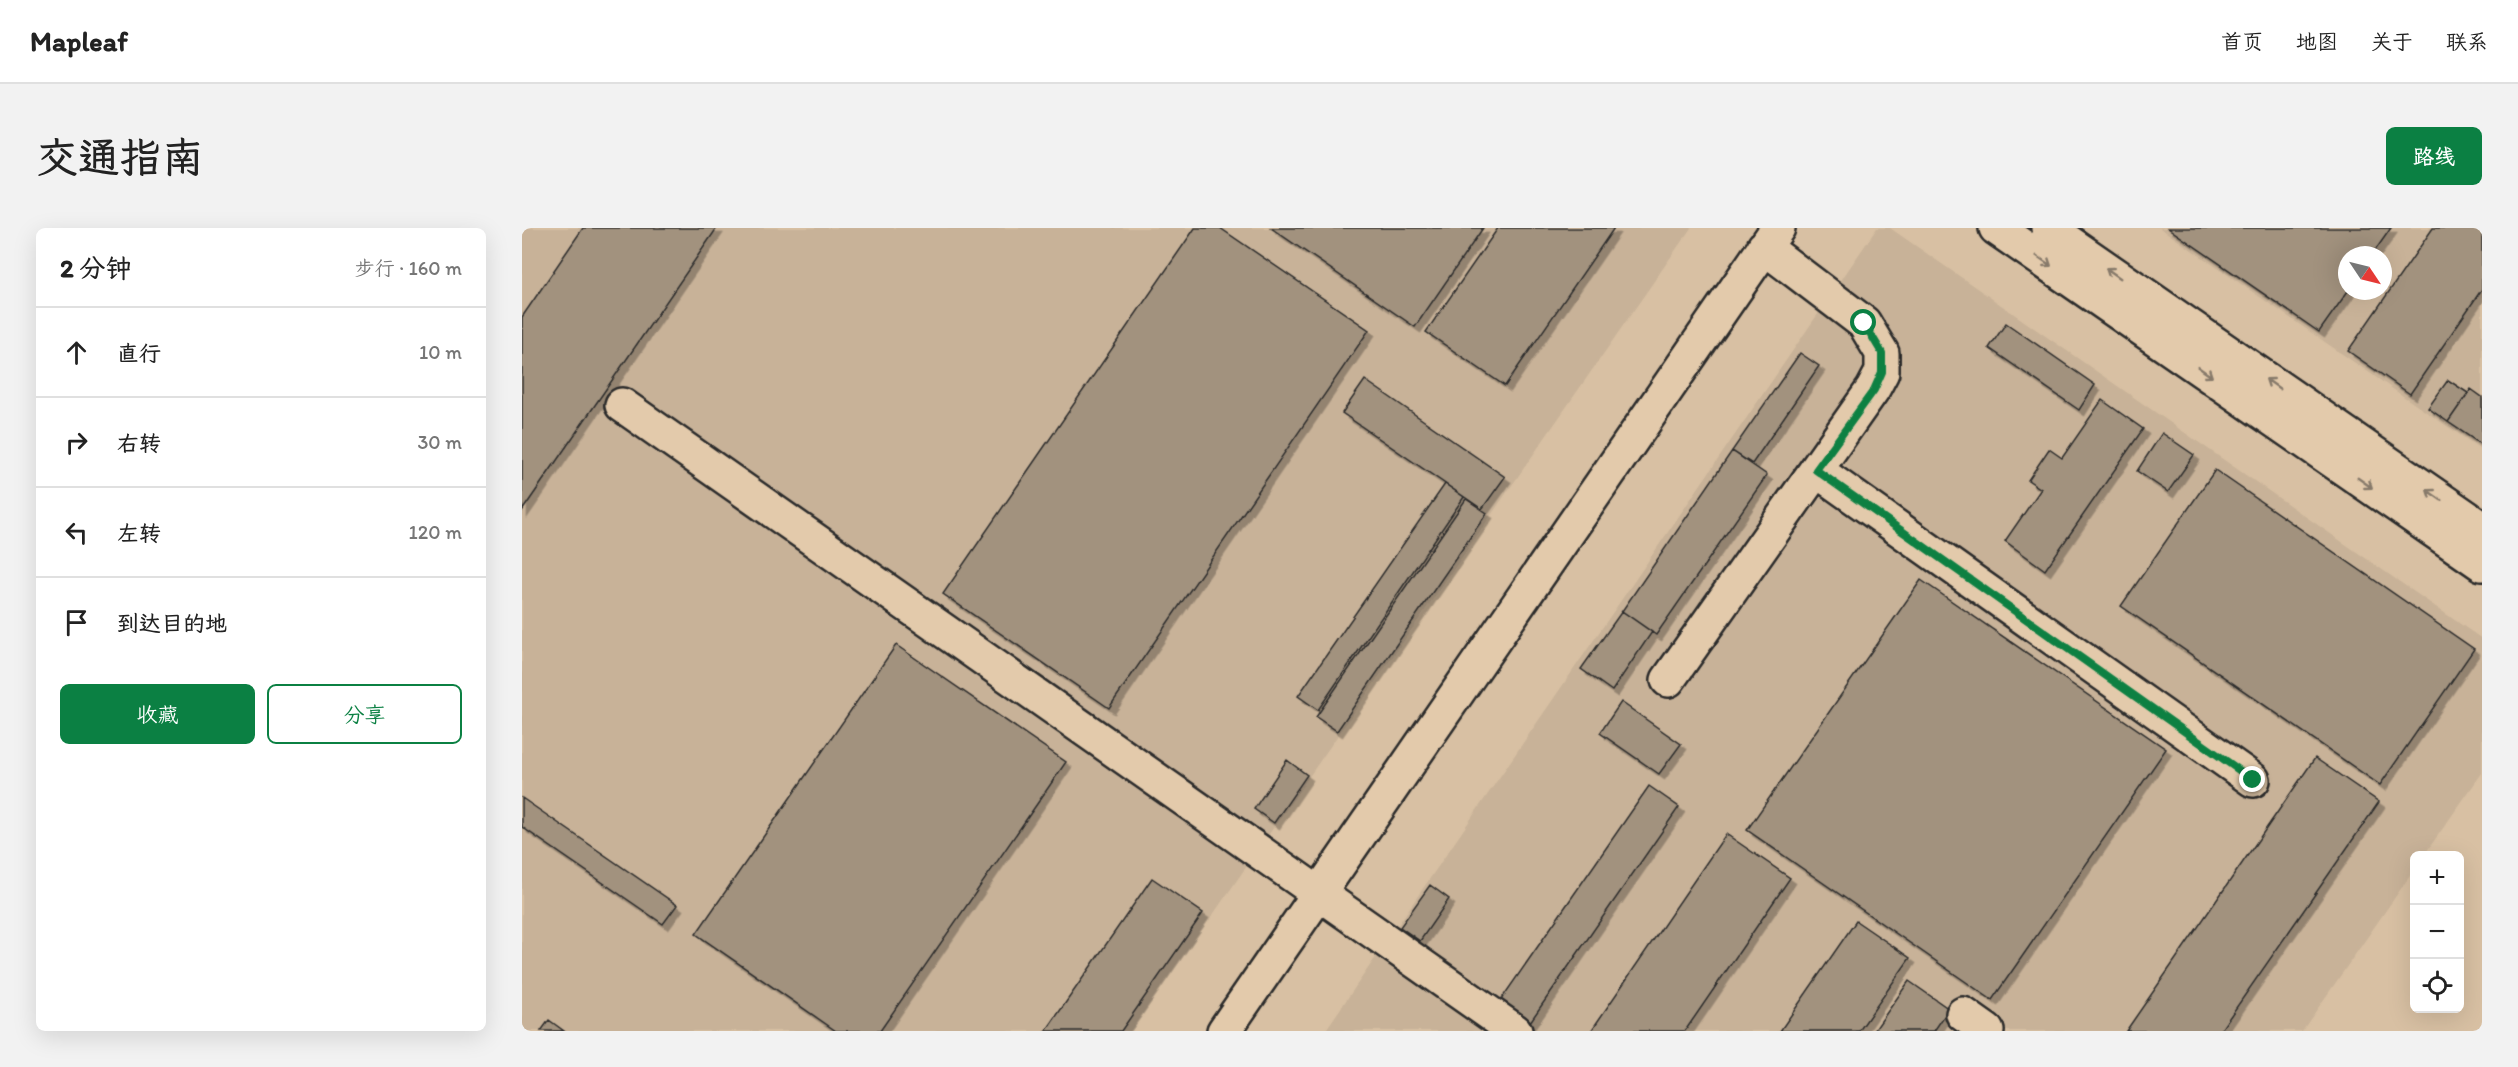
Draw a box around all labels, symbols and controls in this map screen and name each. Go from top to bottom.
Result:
text: Mapleaf [30,24,128,58]
text: 首页 [2221,29,2263,54]
text: 地图 [2296,29,2338,54]
text: 关于 [2371,29,2413,54]
text: 联系 [2446,29,2488,54]
button: 路线 [2386,127,2482,185]
text: 交通指南 [36,132,204,183]
north arrow [2338,246,2392,300]
text: 2 分钟 [60,252,132,284]
one-way arrow [2036,255,2052,267]
text: 步行 · 160 m [355,256,462,280]
one-way arrow [2105,267,2122,279]
route start [1850,309,1876,335]
icon: ahead [60,336,93,369]
text: 直行 [117,340,161,367]
text: 10 m [419,340,462,364]
one-way arrow [2196,366,2212,378]
one-way arrow [2266,378,2282,390]
icon: right [60,426,93,459]
text: 右转 [117,430,161,457]
text: 30 m [417,430,462,454]
one-way arrow [2356,477,2373,489]
one-way arrow [2426,489,2443,501]
icon: left [60,516,93,549]
text: 左转 [117,520,161,547]
text: 120 m [409,520,462,544]
icon: arrive [60,606,93,639]
text: 到达目的地 [117,610,227,637]
button: 收藏 [60,684,255,744]
button: 分享 [267,684,462,744]
route end [2239,766,2265,792]
map controls [2410,851,2464,1013]
button: + [2410,851,2464,905]
button: − [2410,905,2464,959]
button: locate [2410,959,2464,1013]

